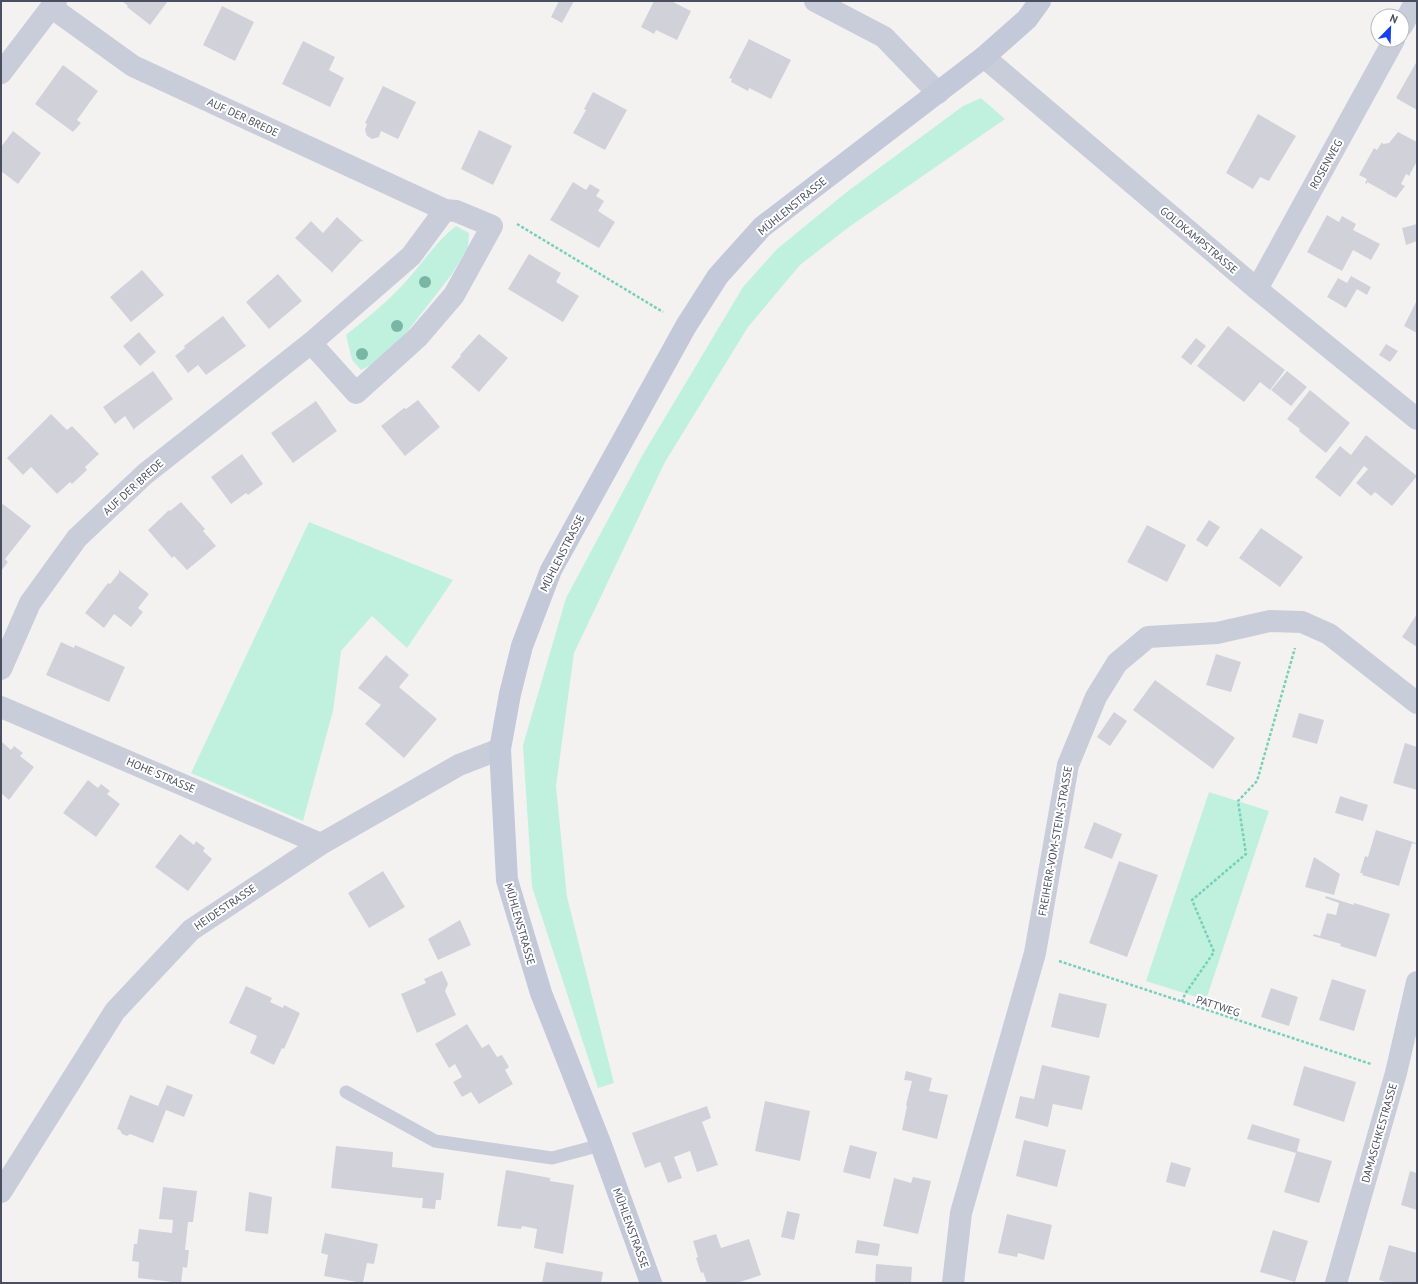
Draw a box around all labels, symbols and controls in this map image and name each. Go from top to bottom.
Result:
north arrow [1370,8,1410,48]
text: N [1388,11,1400,27]
street label: AUF DER BREDE [205,94,281,140]
street label: ROSENWEG [1307,137,1345,191]
street label: MÜHLENSTRASSE [755,174,829,238]
street label: GOLDKAMPSTRASSE [1157,203,1241,277]
street label: AUF DER BREDE [100,456,166,518]
street label: MÜHLENSTRASSE [537,512,587,594]
street label: HOHE STRASSE [125,754,198,796]
street label: FREIHERR-VOM-STEIN-STRASSE [1035,765,1075,917]
street label: HEIDESTRASSE [191,881,259,933]
street label: MÜHLENSTRASSE [502,881,538,967]
street label: PATTWEG [1194,992,1242,1020]
street label: DAMASCHKESTRASSE [1358,1082,1400,1184]
street label: MÜHLENSTRASSE [610,1186,652,1270]

